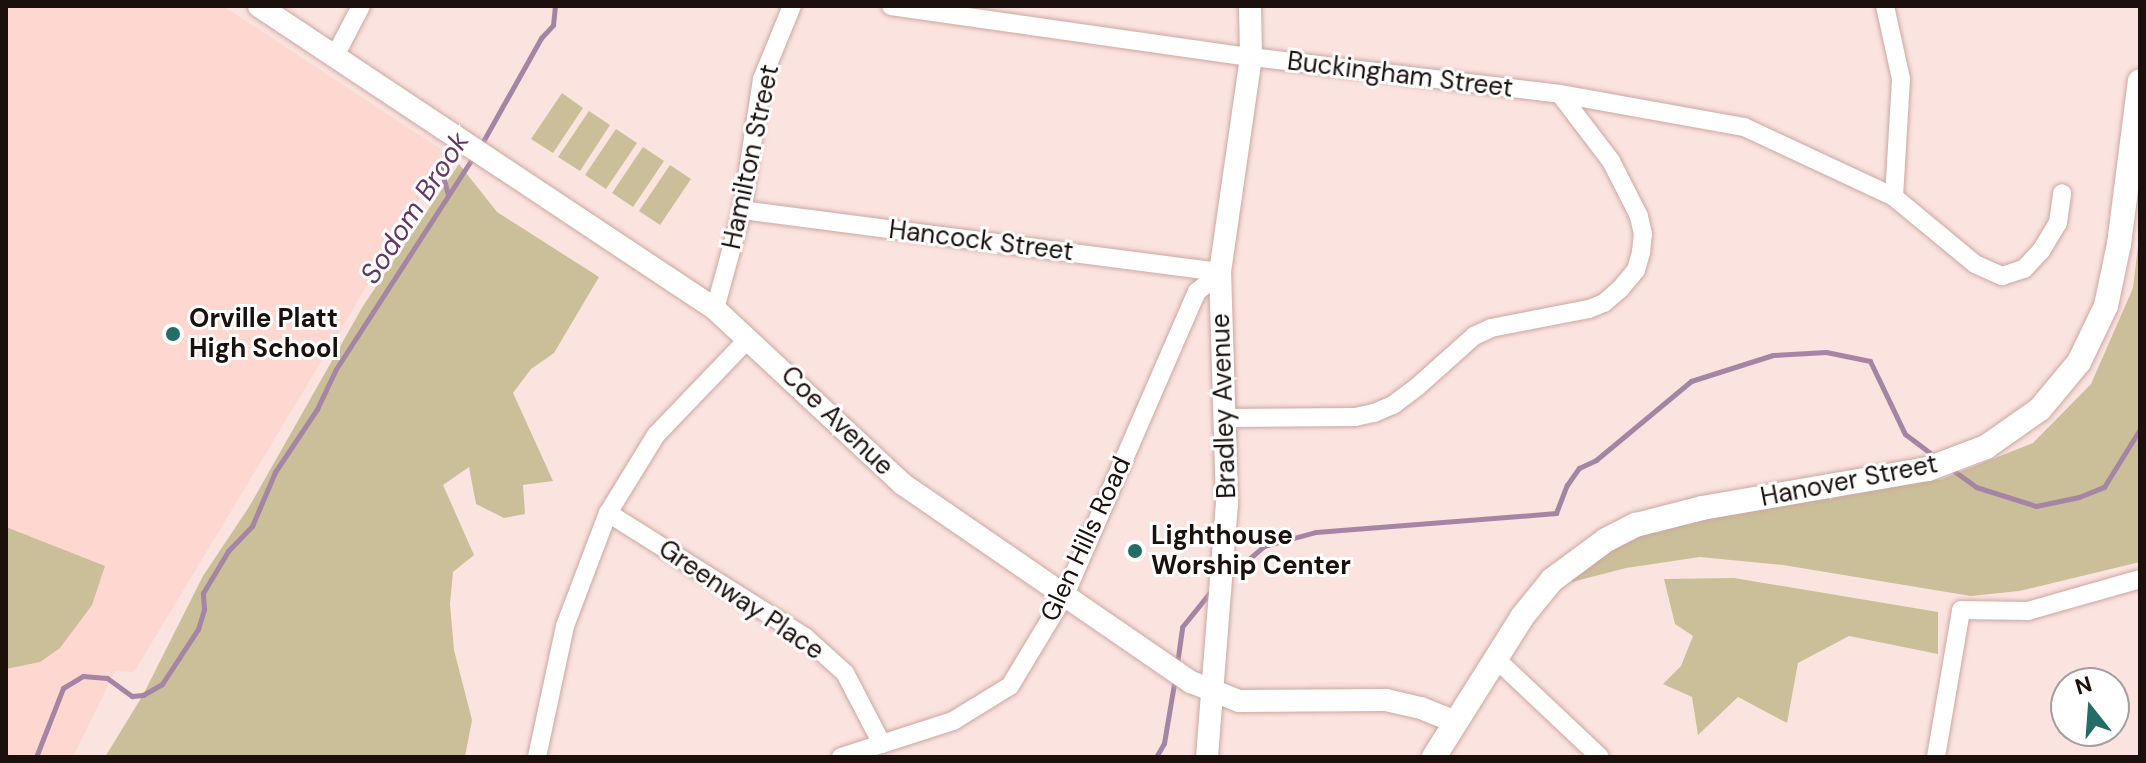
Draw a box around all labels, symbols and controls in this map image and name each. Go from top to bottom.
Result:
street label: Buckingham Street [1285,46,1515,104]
street label: Hamilton Street [716,62,786,252]
water label: Sodom Brook [353,126,477,290]
street label: Hancock Street [887,214,1075,268]
place label: Orville Platt High School [189,303,339,364]
street label: Bradley Avenue [1205,313,1243,499]
marker: Orville Platt High School [164,325,182,343]
street label: Coe Avenue [774,360,900,482]
street label: Hanover Street [1758,449,1940,513]
street label: Glen Hills Road [1034,452,1138,626]
place label: Lighthouse Worship Center [1151,520,1351,582]
street label: Greenway Place [653,533,829,667]
marker: Lighthouse Worship Center [1126,542,1144,560]
north arrow [2050,667,2130,747]
text: N [2072,669,2095,702]

